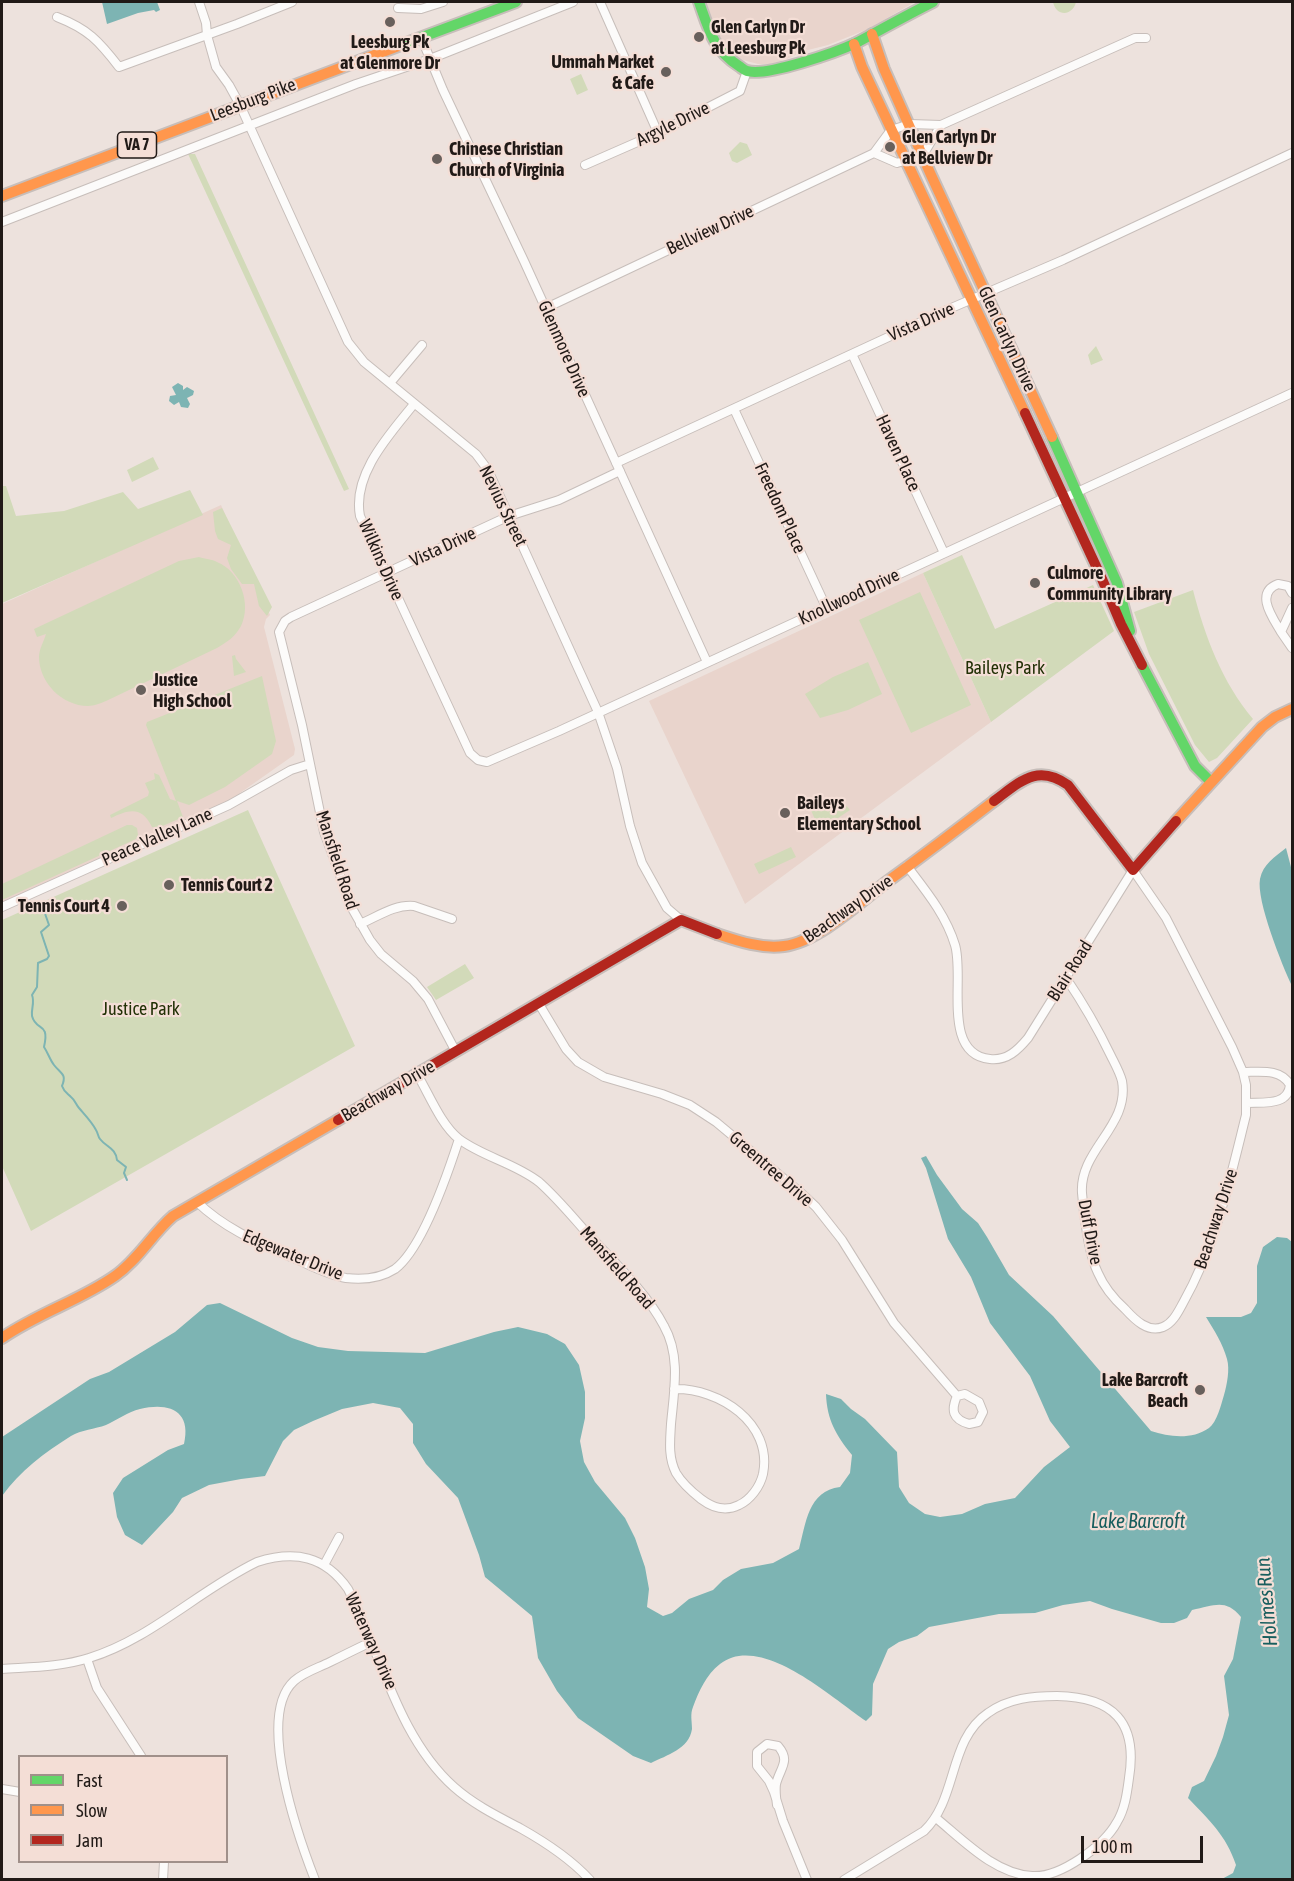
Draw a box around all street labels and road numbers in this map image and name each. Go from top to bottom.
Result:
street label: Leesburg Pike [207,74,299,126]
street label: Argyle Drive [633,97,713,151]
road number: VA 7 [118,132,156,158]
street label: Bellview Drive [663,200,757,260]
street label: Glen Carlyn Drive [973,283,1041,395]
street label: Glenmore Drive [533,297,595,401]
street label: Vista Drive [885,298,957,346]
street label: Haven Place [871,411,925,495]
street label: Freedom Place [750,459,810,557]
street label: Nevius Street [474,462,532,550]
street label: Wilkins Drive [354,516,408,604]
street label: Vista Drive [407,522,479,572]
street label: Knollwood Drive [795,564,903,630]
street label: Peace Valley Lane [98,803,216,871]
street label: Mansfield Road [311,808,363,912]
street label: Beachway Drive [799,870,897,948]
street label: Blair Road [1043,936,1097,1006]
street label: Beachway Drive [337,1056,439,1126]
street label: Greentree Drive [725,1127,817,1211]
street label: Beachway Drive [1190,1166,1242,1272]
street label: Duff Drive [1073,1198,1107,1266]
street label: Mansfield Road [575,1222,659,1314]
street label: Edgewater Drive [240,1225,346,1285]
street label: Waterway Drive [340,1590,402,1692]

